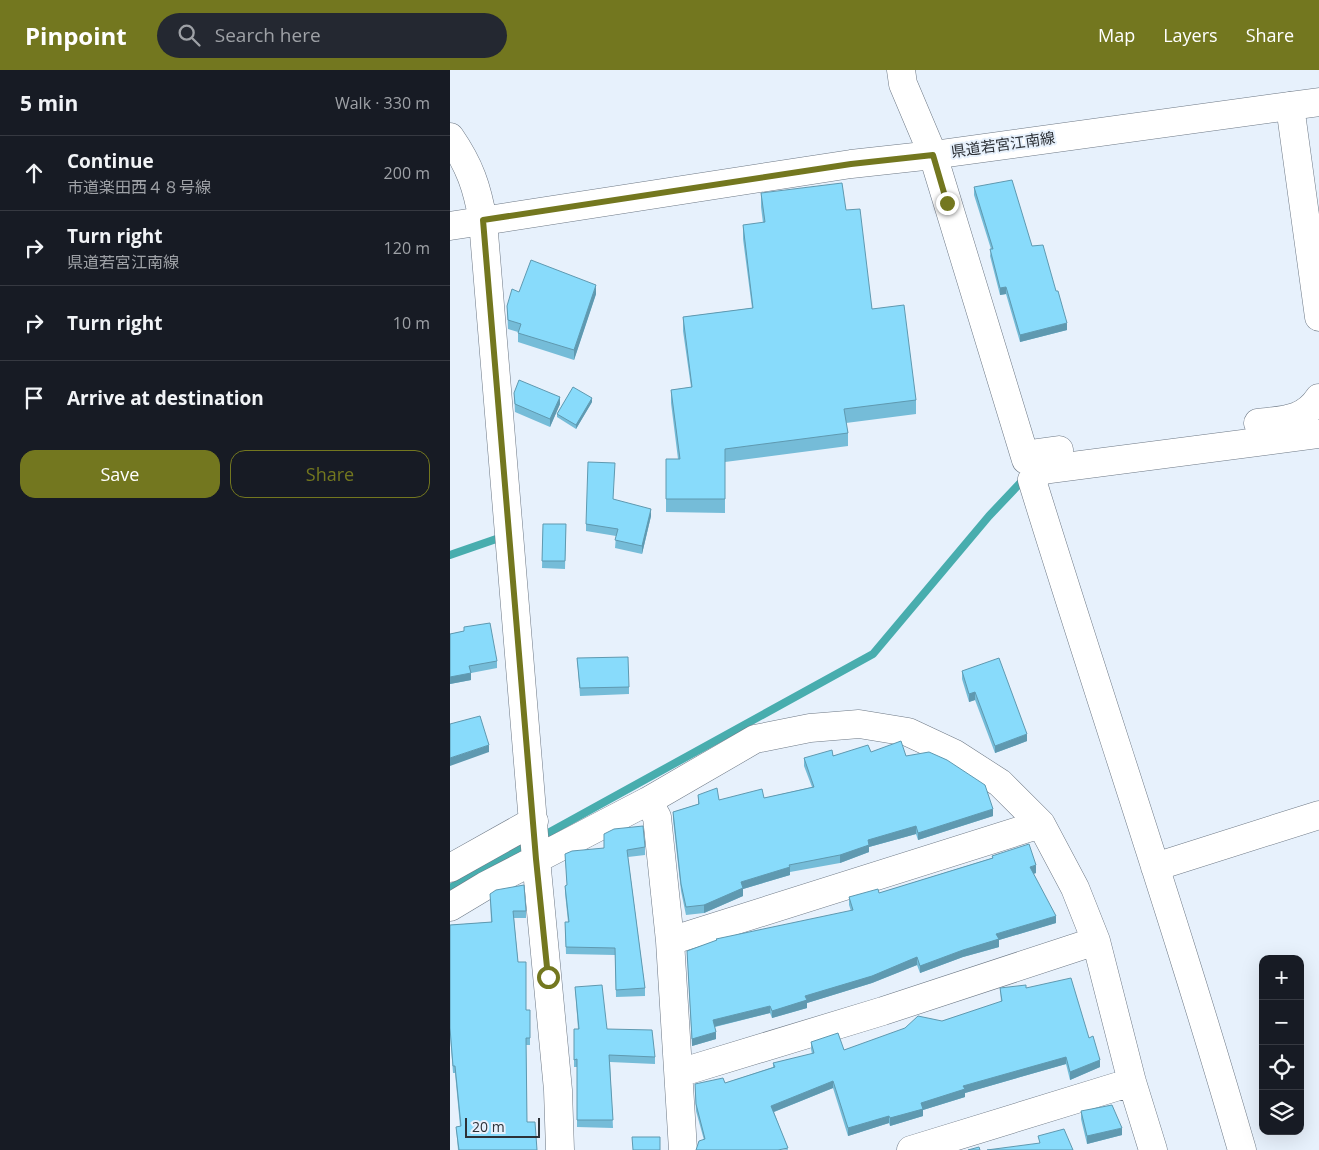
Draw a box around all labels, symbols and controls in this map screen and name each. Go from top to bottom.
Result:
search box [157,13,507,58]
text: Pinpoint [25,19,127,52]
icon: search [175,21,203,49]
text: Search here [215,22,321,48]
text: Map [1098,23,1135,47]
text: Layers [1163,23,1218,47]
text: Share [1246,23,1294,47]
text: 5 min [20,89,78,117]
text: Walk · 330 m [335,92,430,114]
street label: 県道若宮江南線 [949,127,1056,161]
text: Continue [67,148,154,174]
icon: ahead [20,159,48,187]
text: 200 m [384,162,430,184]
text: 市道楽田西４８号線 [67,176,211,198]
route end [936,192,959,215]
text: Turn right [67,223,162,249]
icon: right [20,234,48,262]
text: 120 m [384,237,430,259]
text: 県道若宮江南線 [67,251,179,273]
icon: right [20,309,48,337]
text: Turn right [67,310,162,336]
text: 10 m [393,312,430,334]
icon: arrive [20,384,48,412]
text: Arrive at destination [67,385,264,411]
button: Save [20,450,220,498]
button: Share [230,450,430,498]
map controls [1259,955,1304,1135]
button: + [1259,955,1304,1000]
route start [537,966,560,989]
button: − [1259,1000,1304,1045]
button: locate [1259,1045,1304,1090]
button: layers [1259,1090,1304,1135]
scale bar [465,1115,540,1138]
text: 20 m [472,1117,505,1136]

